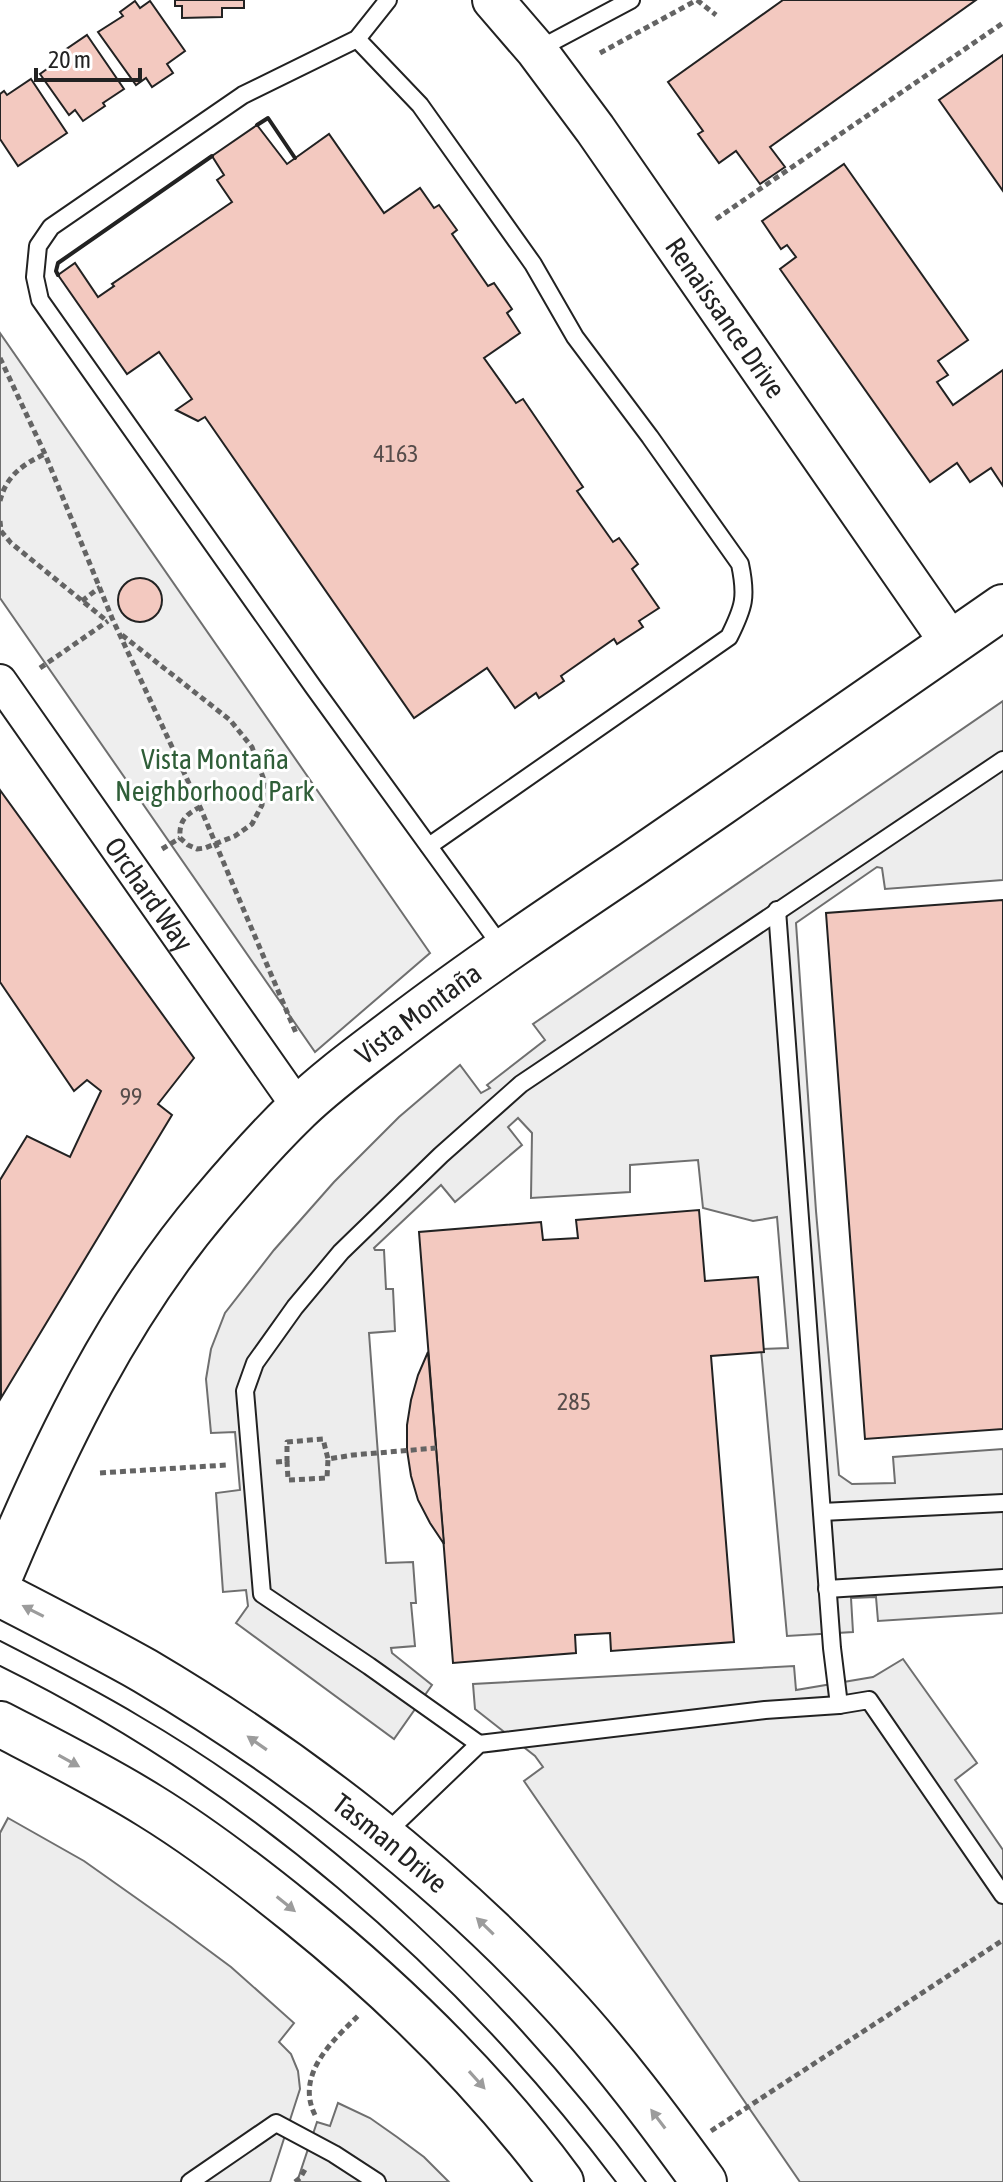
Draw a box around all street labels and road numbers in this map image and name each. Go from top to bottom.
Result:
street label: Renaissance Drive [659,231,792,404]
street label: Orchard Way [98,831,200,957]
street label: Vista Montaña [349,956,487,1070]
street label: Tasman Drive [327,1787,454,1899]

